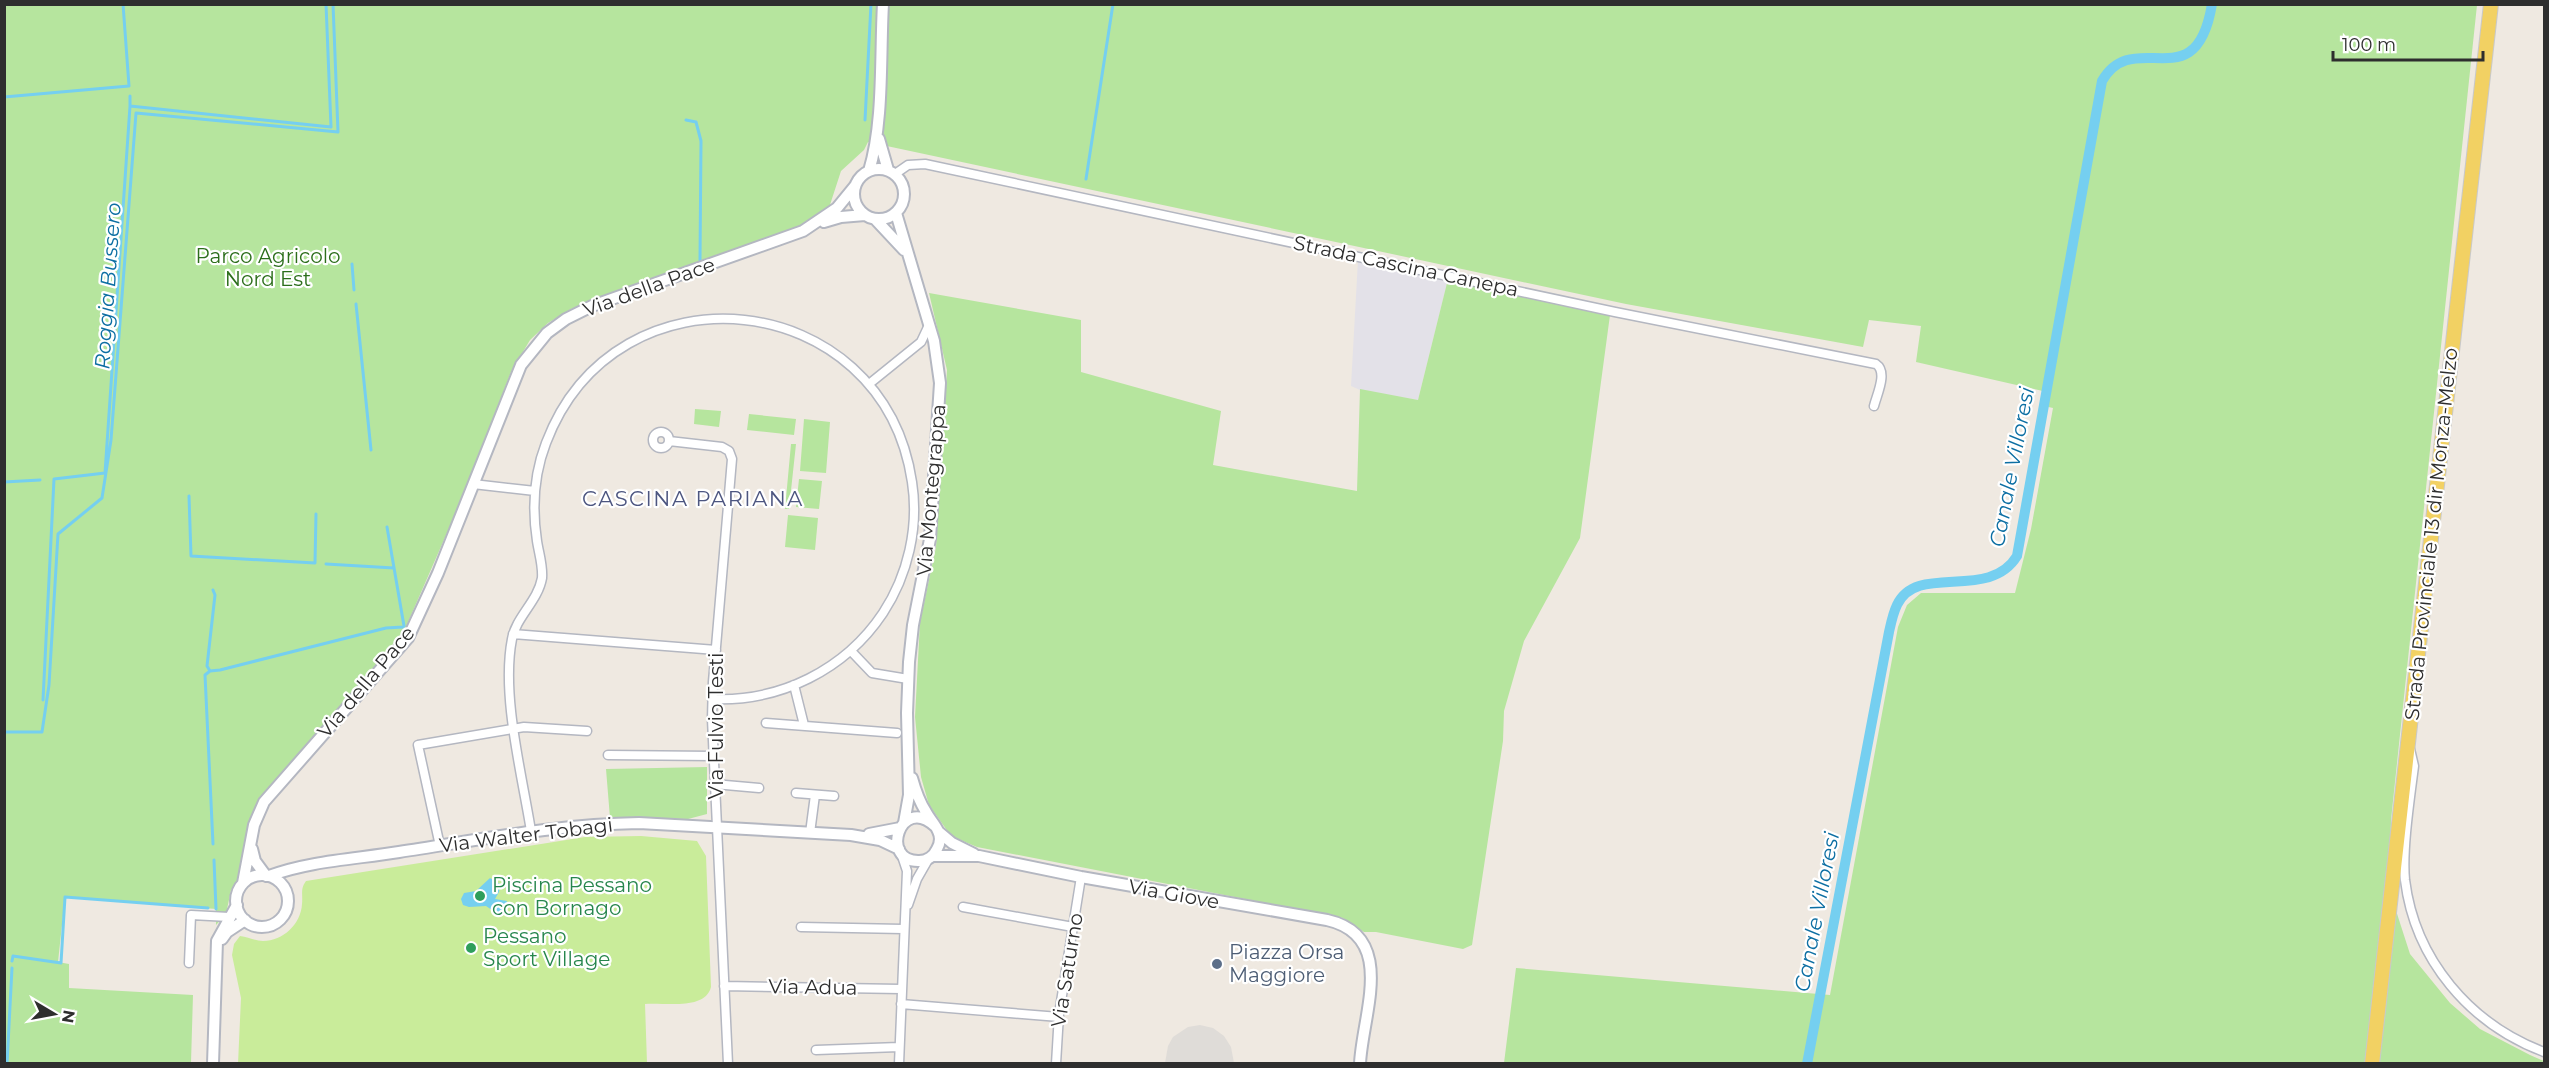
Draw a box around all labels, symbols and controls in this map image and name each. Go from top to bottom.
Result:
scale bar [2333,24,2483,62]
text: 100 m [2342,34,2396,56]
water label: Roggia Bussero [89,202,126,370]
street label: Strada Cascina Canepa [1291,230,1521,302]
park label: Parco Agricolo Nord Est [195,244,341,291]
street label: Via della Pace [580,252,718,322]
street label: Strada Provinciale 13 dir Monza-Melzo [2399,346,2463,722]
water label: Canale Villoresi [1984,385,2039,549]
street label: Via Montegrappa [912,403,950,577]
district label: CASCINA PARIANA [582,486,804,511]
street label: Via della Pace [312,621,420,743]
street label: Via Fulvio Testi [704,653,728,799]
street label: Via Walter Tobagi [438,812,614,858]
water label: Canale Villoresi [1789,830,1844,994]
place label: Piscina Pessano con Bornago [492,873,652,920]
street label: Via Giove [1127,874,1221,914]
marker: Piscina Pessano con Bornago [473,889,487,903]
street label: Via Saturno [1046,911,1088,1029]
place label: Pessano Sport Village [483,924,610,971]
place label: Piazza Orsa Maggiore [1229,940,1344,987]
marker: Pessano Sport Village [464,941,478,955]
marker: Piazza Orsa Maggiore [1210,957,1224,971]
street label: Via Adua [768,974,858,1000]
north arrow [24,984,84,1044]
text: N [58,1008,79,1025]

